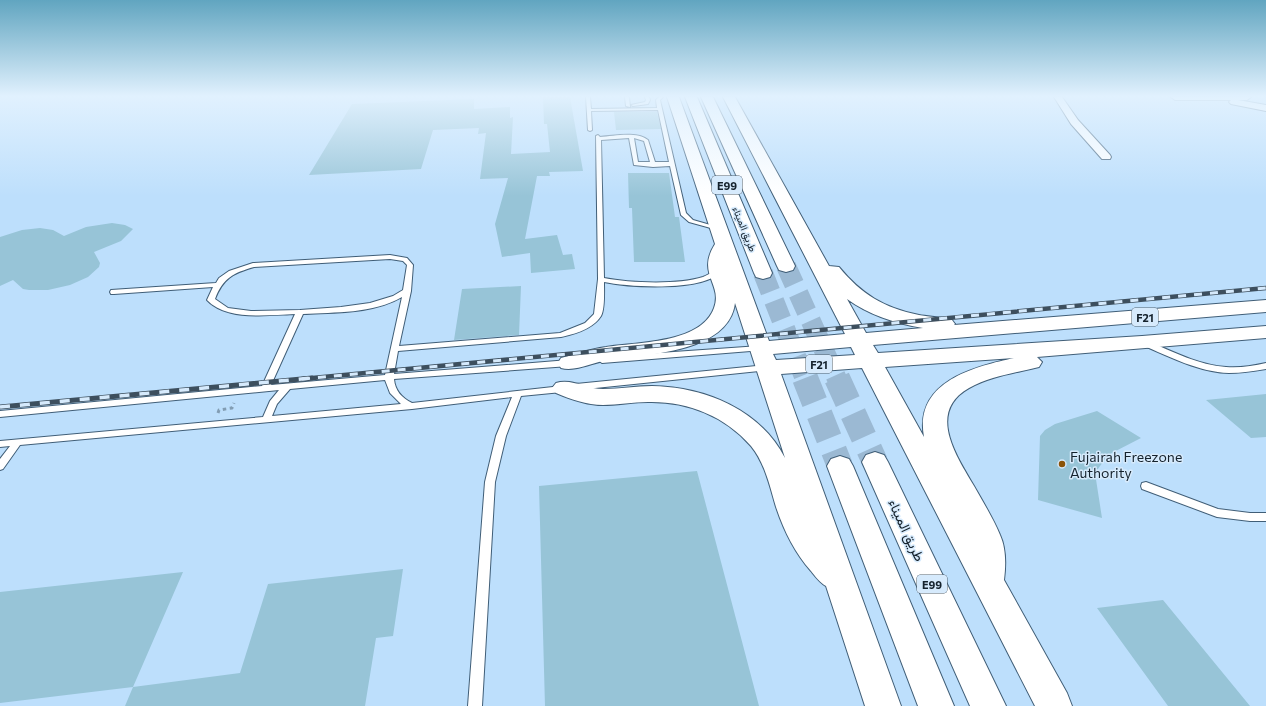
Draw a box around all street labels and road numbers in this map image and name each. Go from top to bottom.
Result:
road number: E99 [712,176,742,194]
street label: طريق الميناء [730,205,760,254]
road number: F21 [1132,308,1158,326]
road number: F21 [806,355,832,373]
street label: طريق الميناء [884,496,929,564]
road number: E99 [917,575,947,593]

